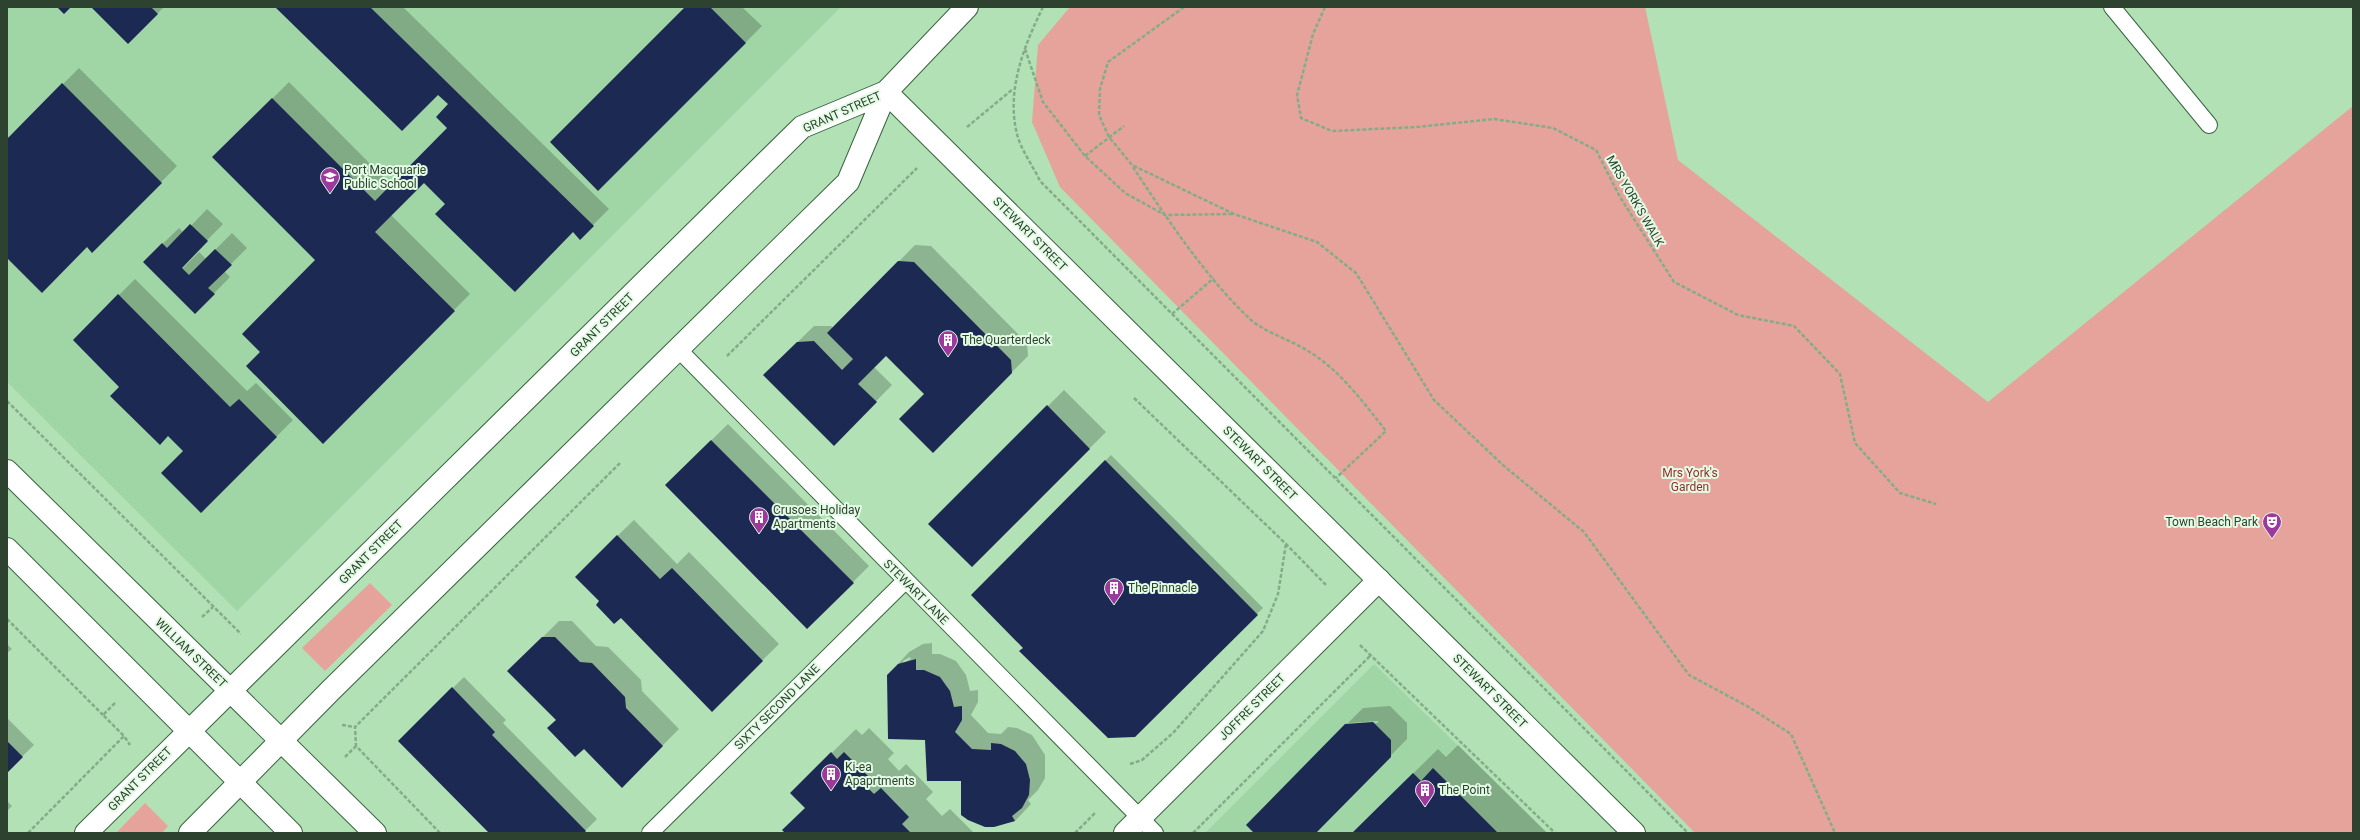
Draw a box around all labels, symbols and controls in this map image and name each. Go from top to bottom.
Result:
street label: GRANT STREET [801,88,883,136]
street label: MRS YORK'S WALK [1603,153,1667,249]
place label: Port Macquarie Public School [344,163,426,191]
school or university icon: Port Macquarie Public School [319,166,341,194]
street label: STEWART STREET [990,194,1070,274]
street label: GRANT STREET [567,290,637,360]
building icon: The Quarterdeck [937,329,959,357]
place label: The Quarterdeck [962,333,1052,347]
street label: STEWART STREET [1220,423,1300,503]
park label: Mrs York's Garden [1662,466,1718,494]
place label: Crusoes Holiday Apartments [773,503,861,531]
building icon: Crusoes Holiday Apartments [748,506,770,534]
theatre icon: Town Beach Park [2261,511,2283,539]
place label: Town Beach Park [2166,515,2259,529]
street label: GRANT STREET [336,517,406,587]
street label: STEWART LANE [881,557,951,627]
building icon: The Pinnacle [1103,577,1125,605]
place label: The Pinnacle [1128,581,1197,595]
street label: WILLIAM STREET [152,615,230,691]
street label: STEWART STREET [1450,651,1530,731]
street label: SIXTY SECOND LANE [732,661,823,752]
street label: JOFFRE STREET [1216,671,1288,743]
street label: GRANT STREET [105,744,175,814]
place label: Ki-ea Apaprtments [845,760,915,788]
building icon: Ki-ea Apaprtments [820,763,842,791]
building icon: The Point [1414,779,1436,807]
place label: The Point [1439,783,1490,797]

